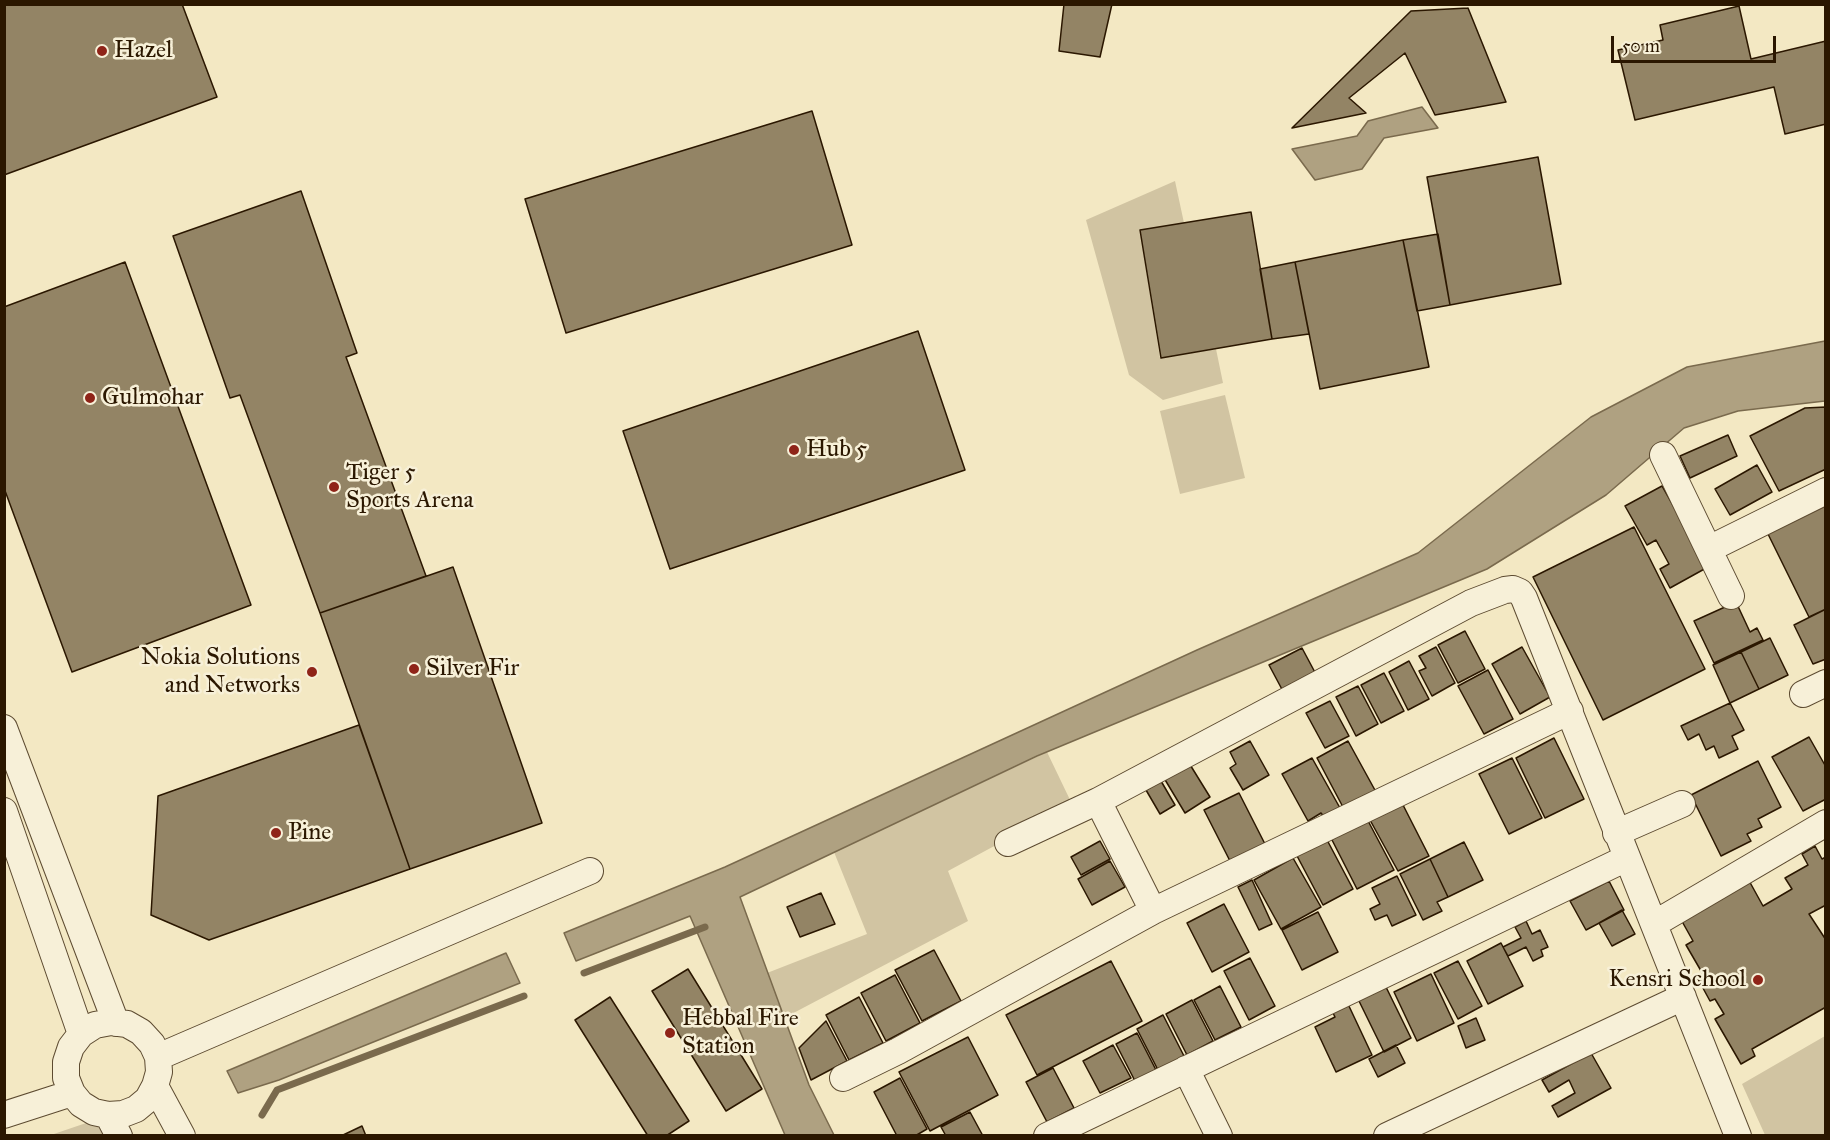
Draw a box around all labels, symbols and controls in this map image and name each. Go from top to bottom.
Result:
scale bar [1614,24,1779,62]
text: 50 m [1622,35,1660,57]
place label: Hazel [114,37,172,65]
marker: Hazel [95,44,109,58]
place label: Gulmohar [102,384,204,412]
marker: Gulmohar [83,391,97,405]
place label: Hub 5 [806,436,867,464]
marker: Hub 5 [787,443,801,457]
place label: Tiger 5 Sports Arena [346,459,474,515]
marker: Tiger 5 Sports Arena [327,480,341,494]
place label: Nokia Solutions and Networks [141,644,300,700]
place label: Silver Fir [426,655,519,683]
marker: Silver Fir [407,662,421,676]
marker: Nokia Solutions and Networks [305,665,319,679]
place label: Pine [288,819,331,847]
marker: Pine [269,826,283,840]
place label: Kensri School [1609,966,1746,994]
marker: Kensri School [1751,973,1765,987]
place label: Hebbal Fire Station [682,1005,799,1061]
marker: Hebbal Fire Station [663,1026,677,1040]

